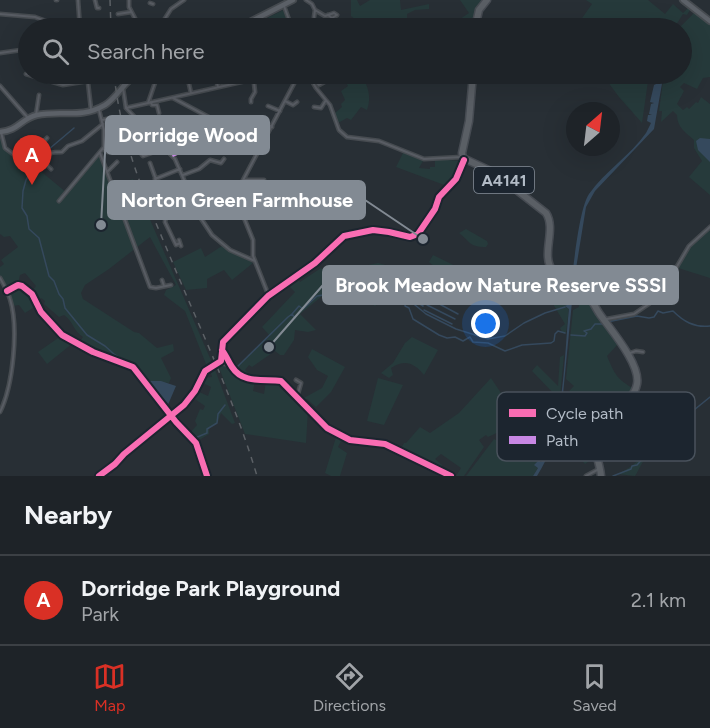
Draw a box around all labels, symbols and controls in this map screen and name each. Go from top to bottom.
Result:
search box [18,18,692,84]
icon: search [39,35,72,68]
text: Search here [87,38,205,65]
north arrow [566,102,620,156]
callout: Dorridge Wood [106,116,269,154]
text: Dorridge Wood [118,123,258,147]
pin: A [12,136,51,185]
road number: A4141 [474,167,534,193]
callout: Norton Green Farmhouse [108,181,365,219]
text: Norton Green Farmhouse [121,188,353,212]
callout: Brook Meadow Nature Reserve SSSI [323,266,678,304]
text: Brook Meadow Nature Reserve SSSI [335,273,667,297]
your location [471,309,500,338]
legend [497,392,695,461]
text: Cycle path [546,404,623,423]
text: Path [546,431,578,450]
text: Nearby [24,499,112,531]
text: Dorridge Park Playground [81,575,340,602]
text: A [36,588,51,612]
text: 2.1 km [631,588,686,612]
text: Park [81,602,119,626]
tab: Map [93,660,126,715]
tab: Directions [313,660,386,715]
tab: Saved [573,660,617,715]

